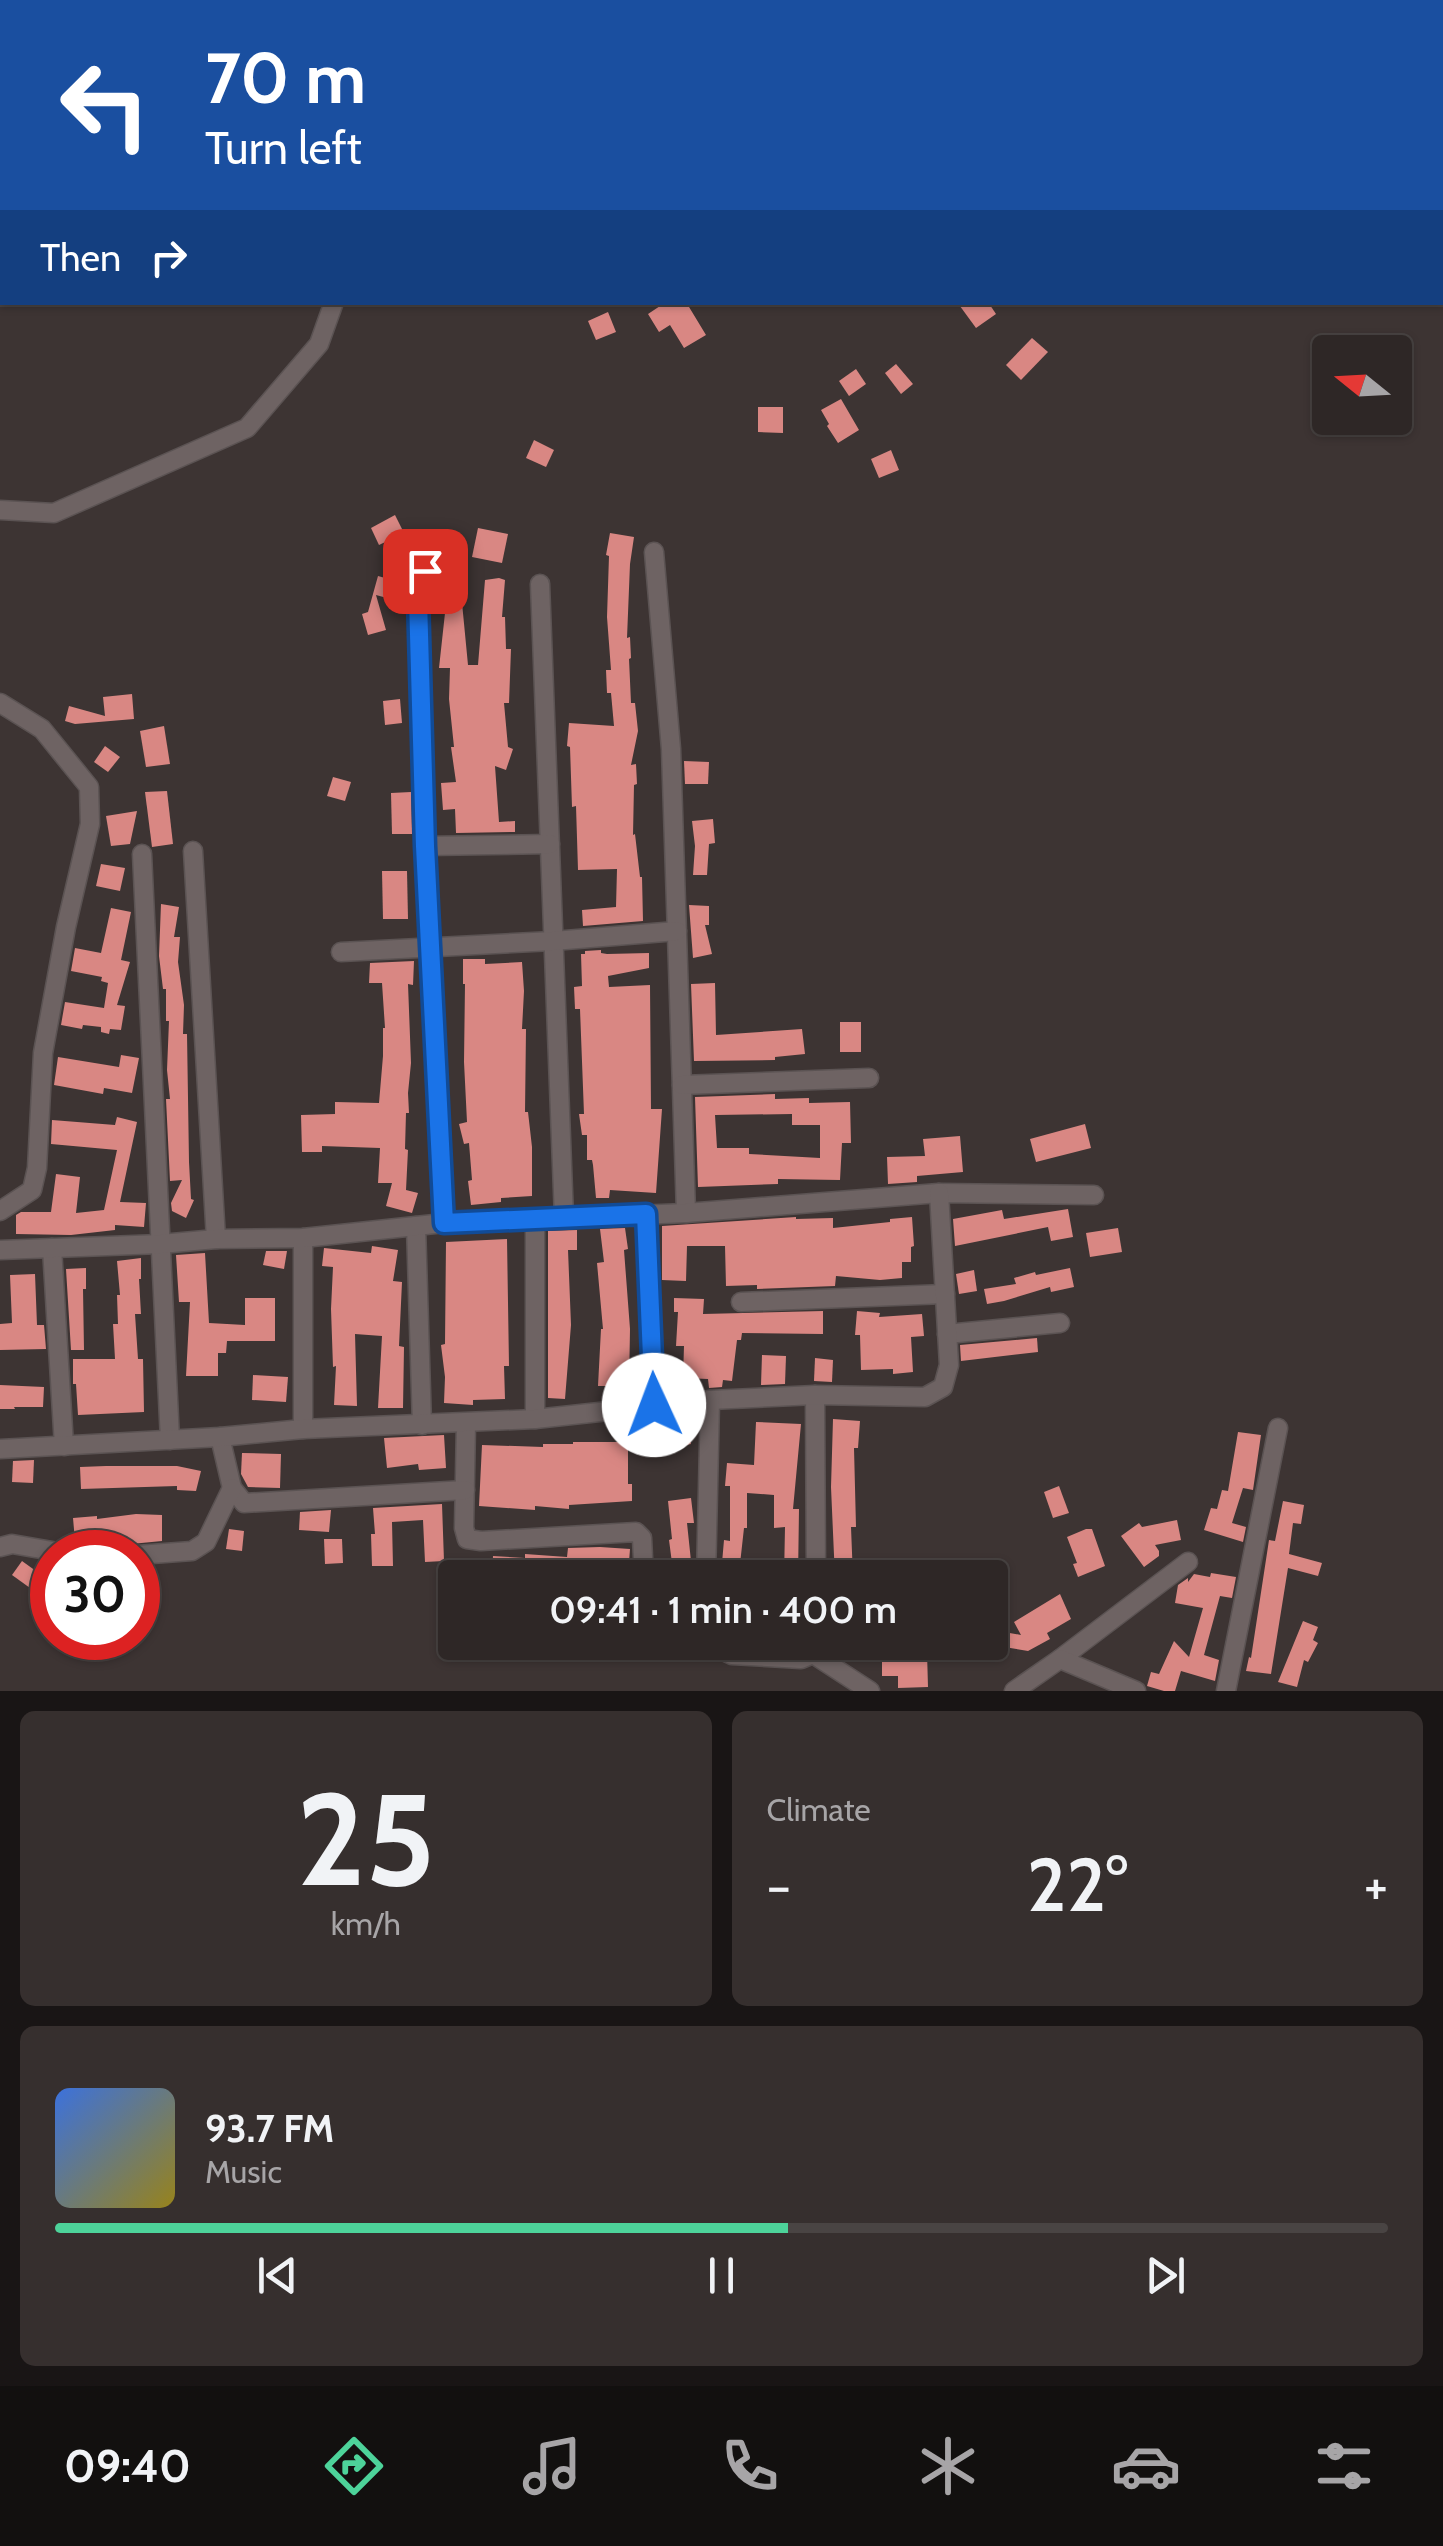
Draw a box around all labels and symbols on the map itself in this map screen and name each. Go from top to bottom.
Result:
north arrow [1312,335,1412,435]
pin [383,529,468,614]
position arrow [602,1353,706,1457]
speed limit sign: 30 [30,1530,160,1660]

